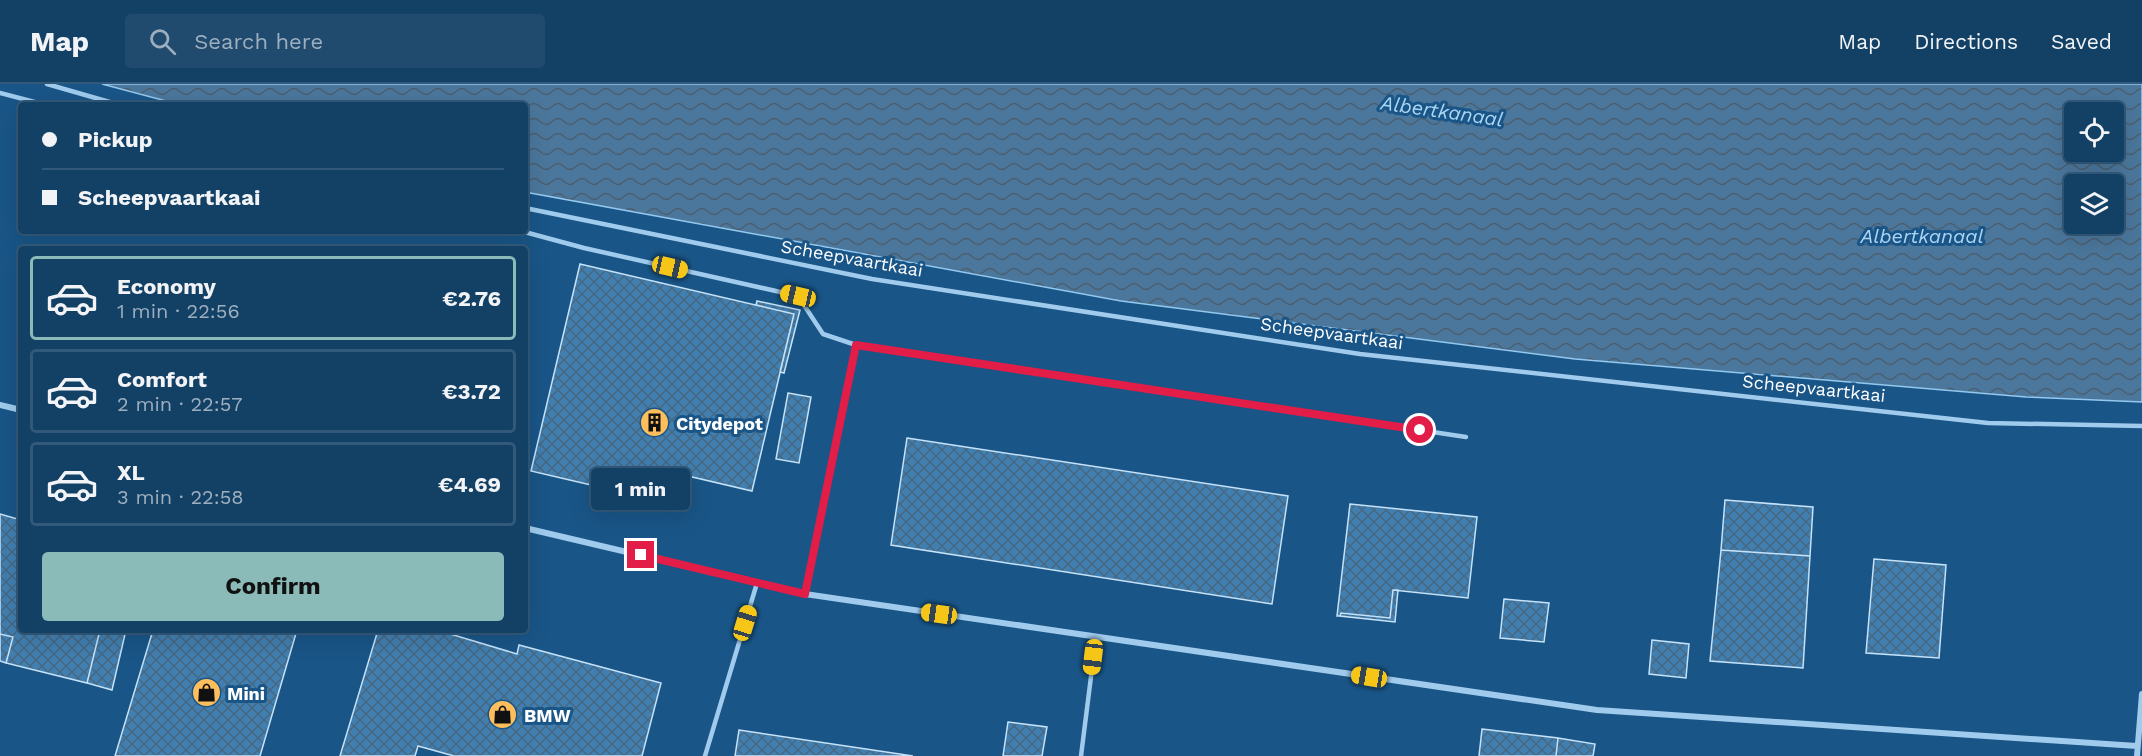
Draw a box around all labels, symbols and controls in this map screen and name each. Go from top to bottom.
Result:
search box [125,14,545,68]
text: Map [30,25,89,58]
icon: search [146,25,179,58]
text: Search here [194,29,323,54]
text: Map [1838,29,1881,54]
text: Directions [1914,29,2018,54]
text: Saved [2051,29,2112,54]
water label: Albertkanaal [1378,90,1505,131]
map controls [2064,102,2124,234]
button: locate [2064,102,2124,162]
text: Pickup [78,127,153,152]
button: layers [2064,174,2124,234]
text: Scheepvaartkaai [78,185,260,210]
water label: Albertkanaal [1859,224,1984,248]
street label: Scheepvaartkaai [779,235,925,281]
car [650,254,690,280]
icon: car [45,271,99,325]
text: Economy [117,274,216,299]
car [778,283,818,309]
text: €2.76 [442,286,501,311]
text: 1 min · 22:56 [117,299,240,323]
street label: Scheepvaartkaai [1259,313,1405,353]
icon: car [45,364,99,418]
text: Comfort [117,367,207,392]
street label: Scheepvaartkaai [1741,370,1887,406]
text: €3.72 [442,379,501,404]
text: 2 min · 22:57 [117,392,243,416]
building icon: Citydepot [639,407,671,439]
place label: Citydepot [676,413,763,434]
route start [1406,416,1433,443]
icon: car [45,457,99,511]
text: XL [117,460,145,485]
callout: 1 min [592,468,690,510]
text: €4.69 [438,472,501,497]
text: 1 min [615,477,666,501]
text: 3 min · 22:58 [117,485,244,509]
route end [627,541,654,568]
button: Confirm [42,552,504,621]
car [731,603,759,643]
car [920,603,958,625]
car [1082,638,1104,676]
car [1350,665,1388,689]
shop icon: Mini [190,677,222,709]
place label: Mini [227,683,265,704]
shop icon: BMW [487,699,519,731]
place label: BMW [524,705,571,726]

